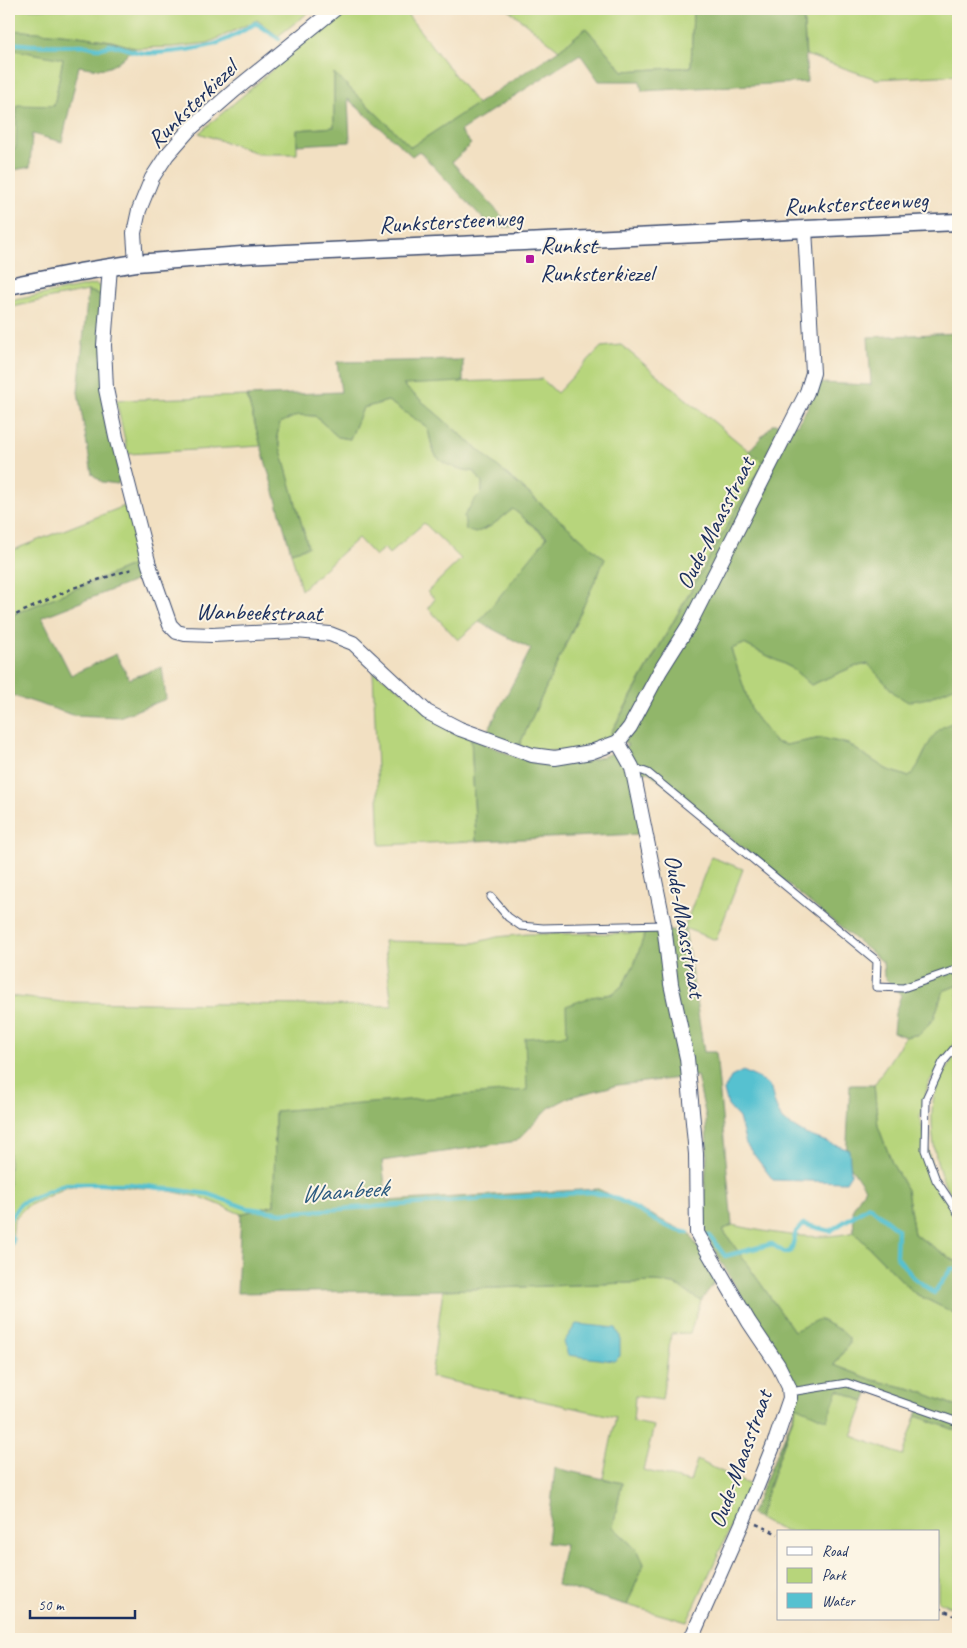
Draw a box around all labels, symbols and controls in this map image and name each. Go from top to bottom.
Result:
street label: Runksterkiezel [141,51,246,154]
street label: Runkstersteenweg [783,184,930,222]
street label: Runkstersteenweg [378,202,525,240]
place label: Runkst Runksterkiezel [540,230,658,288]
marker: Runkst Runksterkiezel [524,253,536,265]
street label: Oude-Maasstraat [669,450,762,594]
street label: Wanbeekstraat [196,596,324,628]
street label: Oude-Maasstraat [658,852,713,1002]
water label: Waanbeek [300,1172,393,1210]
street label: Oude-Maasstraat [701,1384,779,1532]
legend [777,1530,940,1620]
text: Road [822,1542,849,1561]
text: Park [822,1566,847,1585]
scale bar [30,1588,135,1620]
text: Water [822,1592,856,1611]
text: 50 m [38,1596,65,1615]

